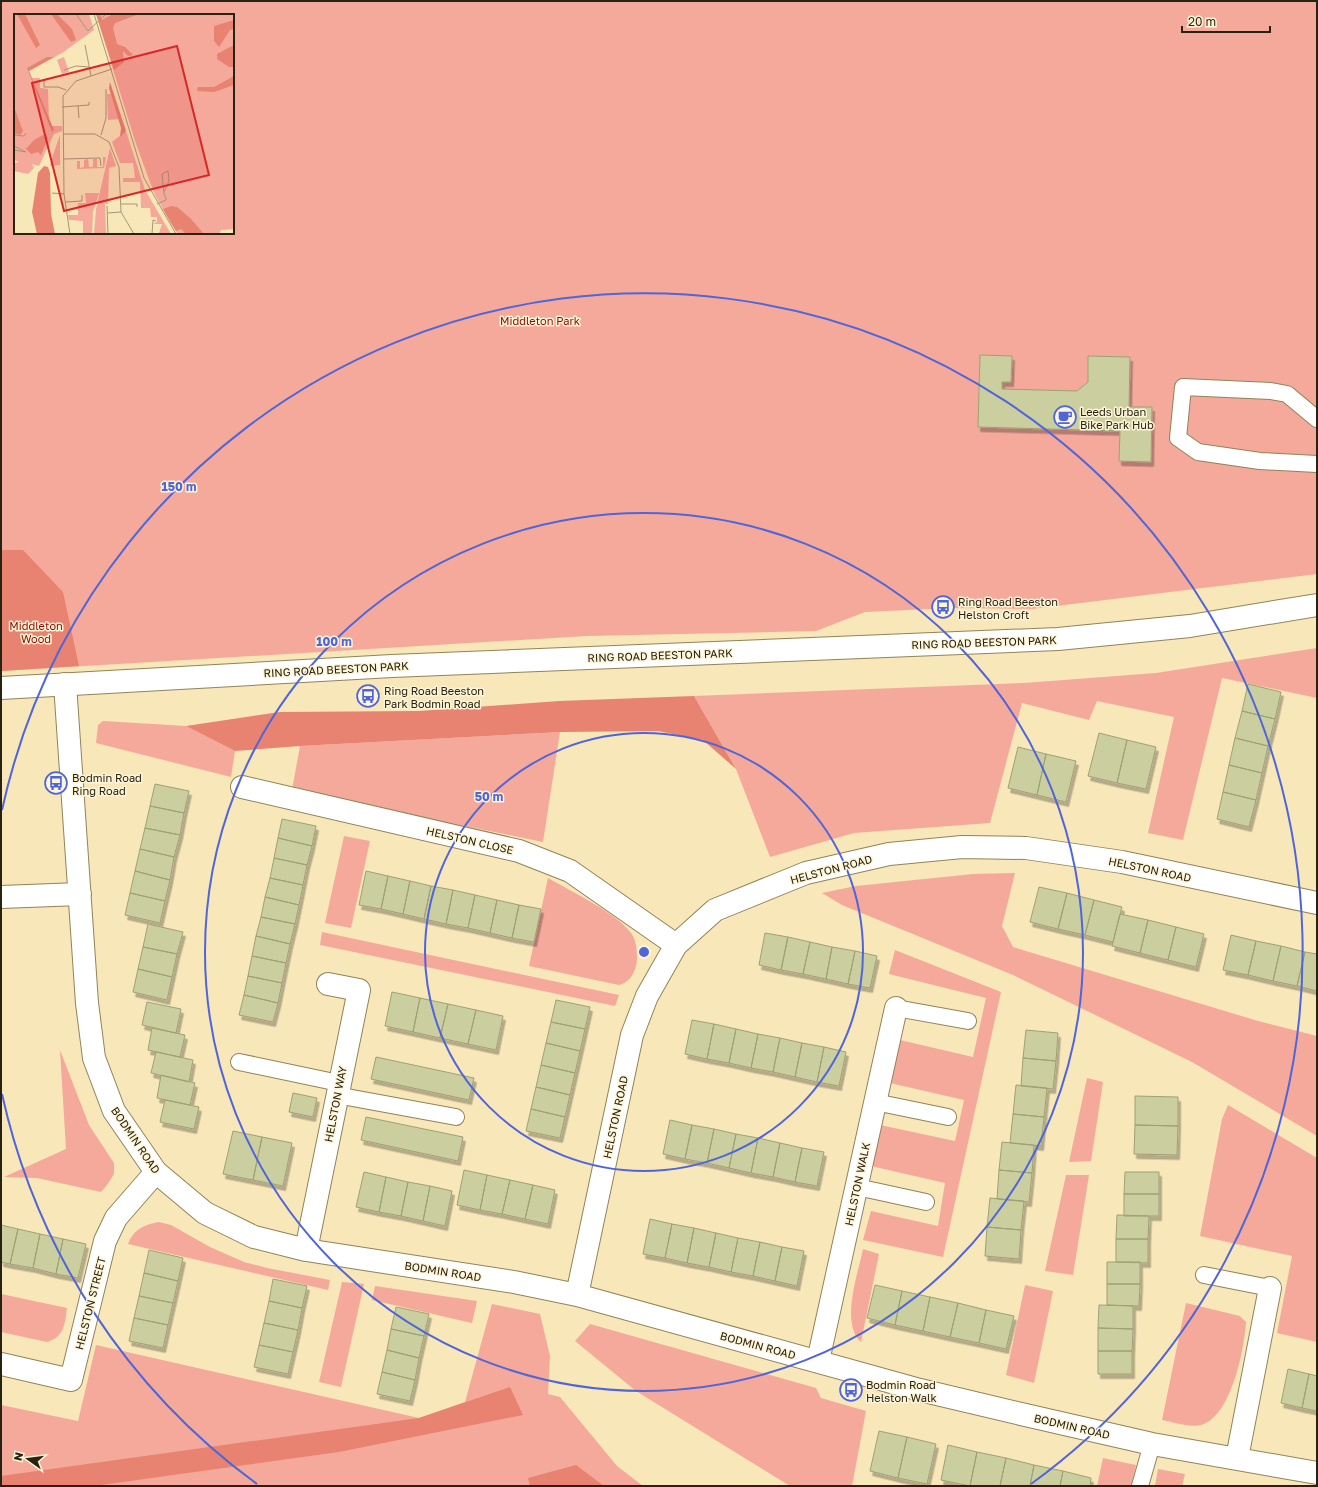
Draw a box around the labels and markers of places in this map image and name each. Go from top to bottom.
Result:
cafe icon: Leeds Urban Bike Park Hub [1052,404,1078,430]
place label: Leeds Urban Bike Park Hub [1080,405,1154,431]
bus stop icon: Ring Road Beeston Helston Croft [930,594,956,620]
place label: Ring Road Beeston Helston Croft [958,595,1058,621]
bus stop icon: Ring Road Beeston Park Bodmin Road [355,683,381,709]
place label: Ring Road Beeston Park Bodmin Road [384,684,484,710]
bus stop icon: Bodmin Road Ring Road [43,770,69,796]
place label: Bodmin Road Ring Road [72,771,142,797]
centre of rings [637,945,651,959]
bus stop icon: Bodmin Road Helston Walk [838,1377,864,1403]
place label: Bodmin Road Helston Walk [866,1378,937,1404]

